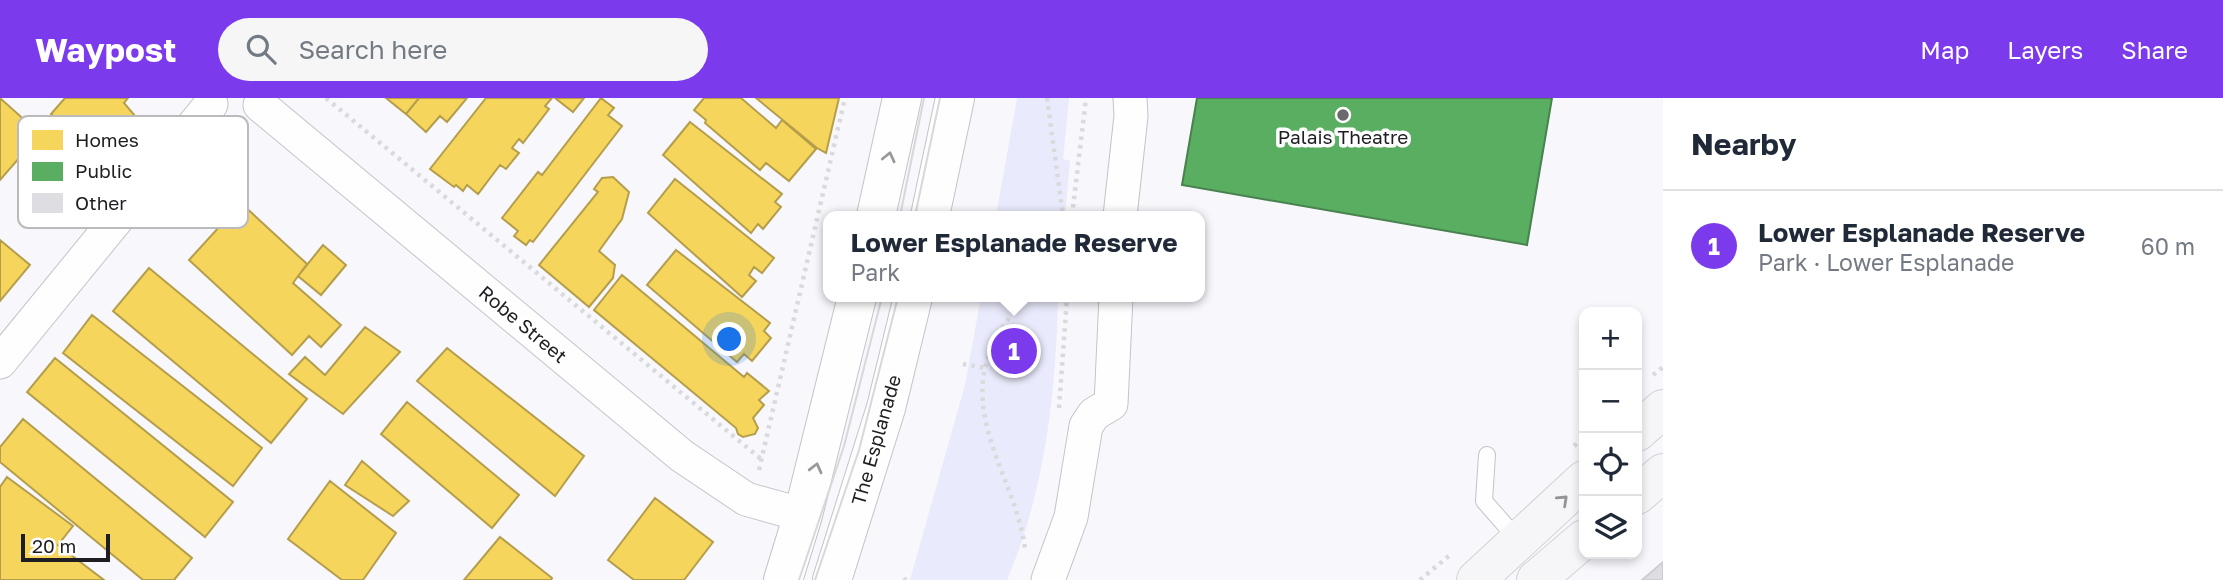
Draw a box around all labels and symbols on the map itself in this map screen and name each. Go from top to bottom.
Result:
marker: Palais Theatre [1335,107,1351,123]
legend [18,116,248,228]
place label: Palais Theatre [1278,125,1408,148]
text: Homes [75,128,139,151]
one-way arrow [881,151,895,163]
text: Public [75,159,132,182]
text: Other [75,191,127,214]
street label: Robe Street [475,280,572,367]
your location [712,322,746,356]
pin: 1 [991,325,1037,377]
street label: The Esplanade [846,372,905,508]
one-way arrow [808,462,822,474]
one-way arrow [1554,496,1567,509]
scale bar [21,531,110,563]

